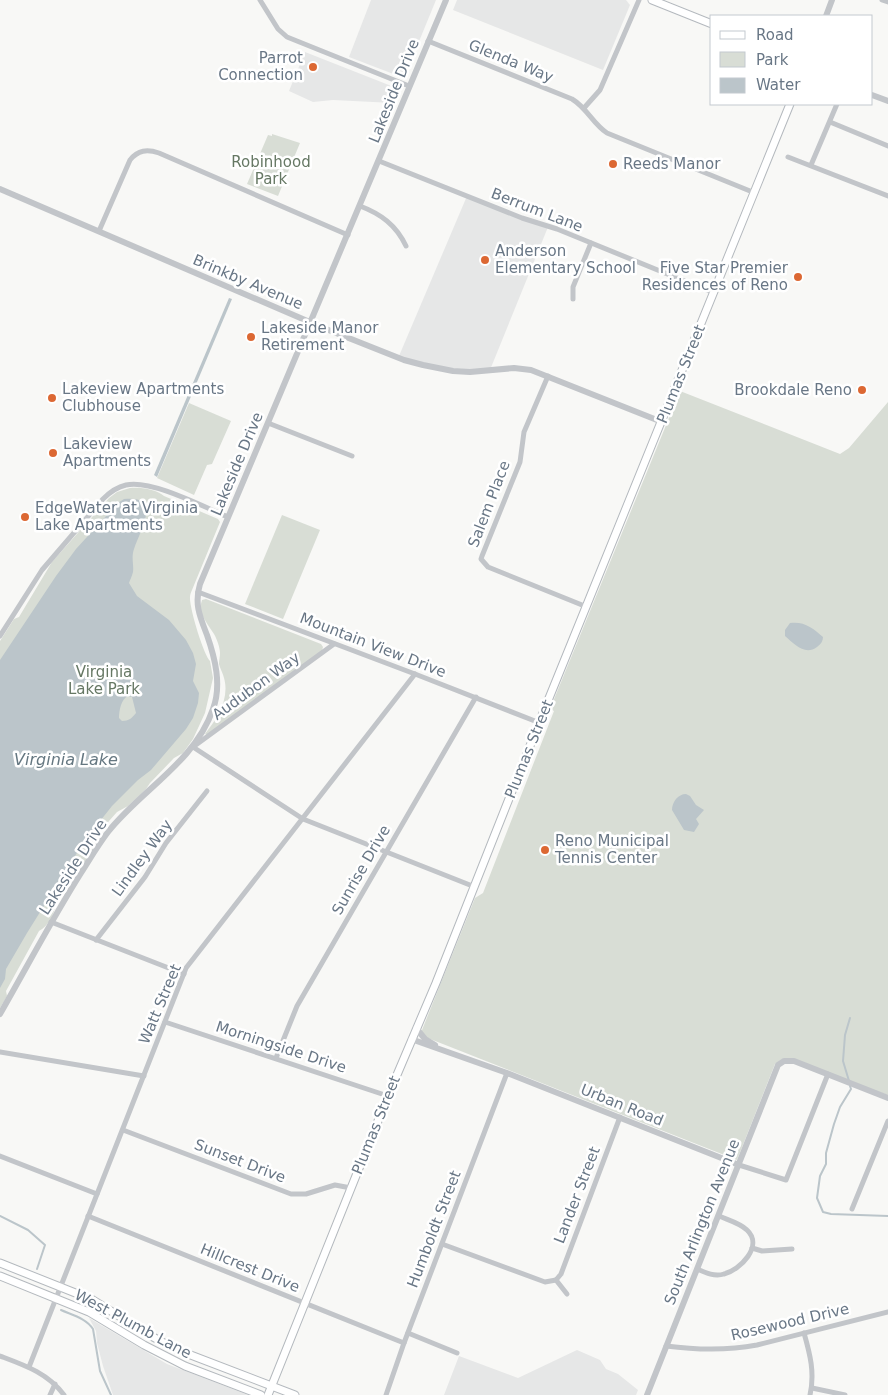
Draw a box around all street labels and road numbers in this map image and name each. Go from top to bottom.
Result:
street label: Lakeside Drive [365,36,423,146]
street label: Glenda Way [466,36,556,86]
street label: Berrum Lane [489,184,585,236]
street label: Brinkby Avenue [190,251,306,313]
street label: Plumas Street [653,322,709,426]
street label: Lakeside Drive [207,410,267,518]
street label: Salem Place [464,458,514,550]
street label: Mountain View Drive [297,609,449,681]
street label: Audubon Way [209,648,303,724]
street label: Plumas Street [501,697,557,801]
street label: Lakeside Drive [35,816,111,918]
street label: Lindley Way [108,816,176,900]
street label: Sunrise Drive [328,822,394,918]
street label: Watt Street [135,961,185,1047]
street label: Morningside Drive [213,1017,349,1077]
street label: Plumas Street [348,1073,404,1177]
street label: Urban Road [578,1080,666,1130]
street label: Sunset Drive [192,1135,288,1187]
street label: South Arlington Avenue [660,1136,744,1308]
street label: Lander Street [550,1144,604,1246]
street label: Humboldt Street [403,1168,465,1290]
street label: Hillcrest Drive [198,1240,302,1296]
street label: West Plumb Lane [72,1286,194,1362]
street label: Rosewood Drive [729,1300,851,1344]

